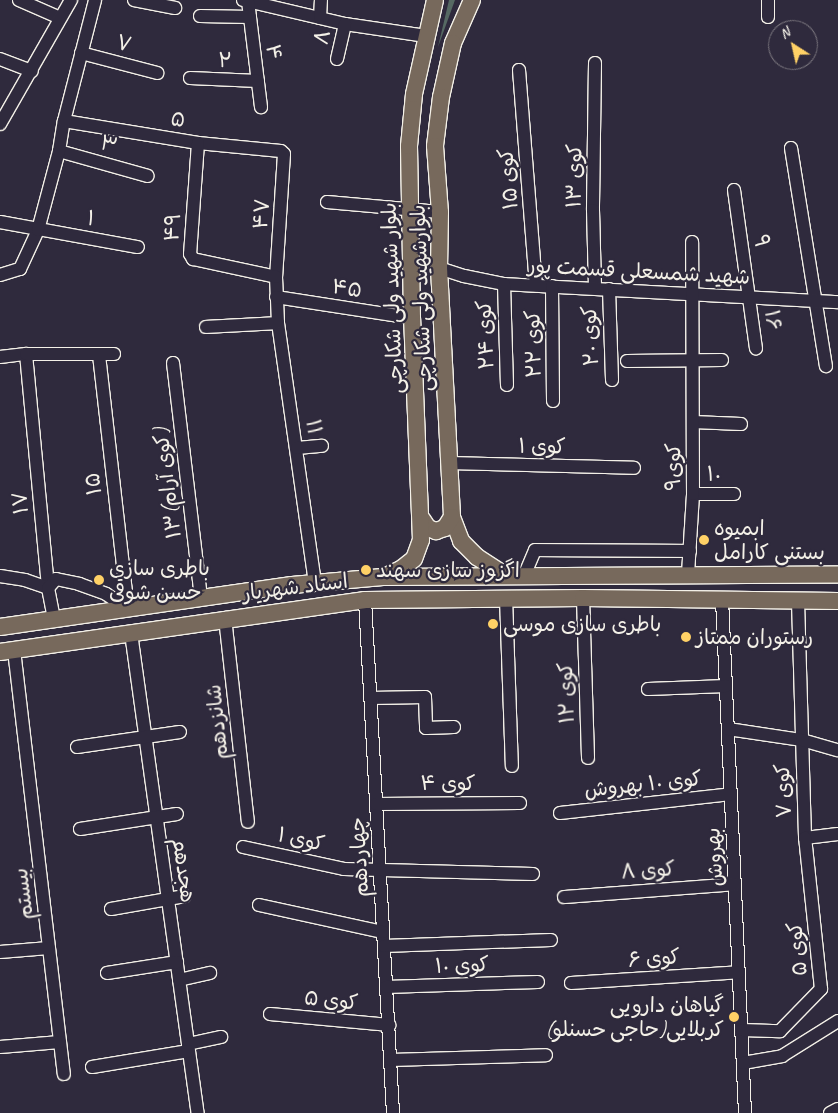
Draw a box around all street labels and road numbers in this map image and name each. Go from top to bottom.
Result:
street label: ۸ [308,27,336,47]
street label: ۷ [114,29,134,57]
street label: ۴ [261,43,287,61]
street label: ۲ [217,47,233,73]
street label: ۵ [169,105,187,133]
street label: ۳ [97,130,121,158]
street label: کوی ۱۳ [561,144,587,208]
street label: کوی ۱۵ [493,147,523,211]
street label: ۴۷ [247,198,275,230]
street label: بلوار شهید ولی شکارچی [376,202,408,394]
street label: بلوارشهید ولی شکارچی [405,204,437,392]
street label: ۱ [85,205,97,231]
street label: ۴۹ [158,212,186,242]
street label: ۹ [749,233,775,249]
street label: شهید شمسعلی قسمت پور [527,253,751,289]
street label: ۴۵ [330,273,364,303]
street label: کوی ۲۴ [471,300,499,370]
street label: کوی ۲۰ [576,305,604,367]
street label: ۱۶ [759,308,787,332]
street label: کوی ۲۲ [520,310,546,378]
street label: ۱۱ [300,417,328,437]
street label: ۱۳(کوی آرام) [148,426,186,540]
street label: کوی ۱ [518,433,566,459]
street label: کوی۹ [660,443,686,491]
street label: ۱۰ [707,461,721,487]
street label: ۱۵ [79,471,107,497]
street label: ۱۷ [6,491,34,515]
street label: استاد شهریار [241,568,349,606]
street label: کوی ۱۲ [552,662,580,724]
street label: شانزدهم [201,683,233,761]
street label: کوی ۷ [769,763,797,819]
street label: کوی ۱۰ بهروش [583,765,703,803]
street label: کوی ۴ [420,770,476,796]
street label: چهاردهم [344,816,374,898]
street label: کوی ۱ [275,821,327,857]
street label: بهروش [700,827,728,887]
street label: هجدهم [167,836,201,904]
street label: کوی ۸ [620,856,676,884]
street label: بیستم [7,867,39,921]
street label: کوی ۵ [782,921,812,977]
street label: کوی ۶ [627,944,681,972]
street label: کوی ۱۰ [435,951,489,979]
street label: کوی ۵ [303,985,359,1015]

